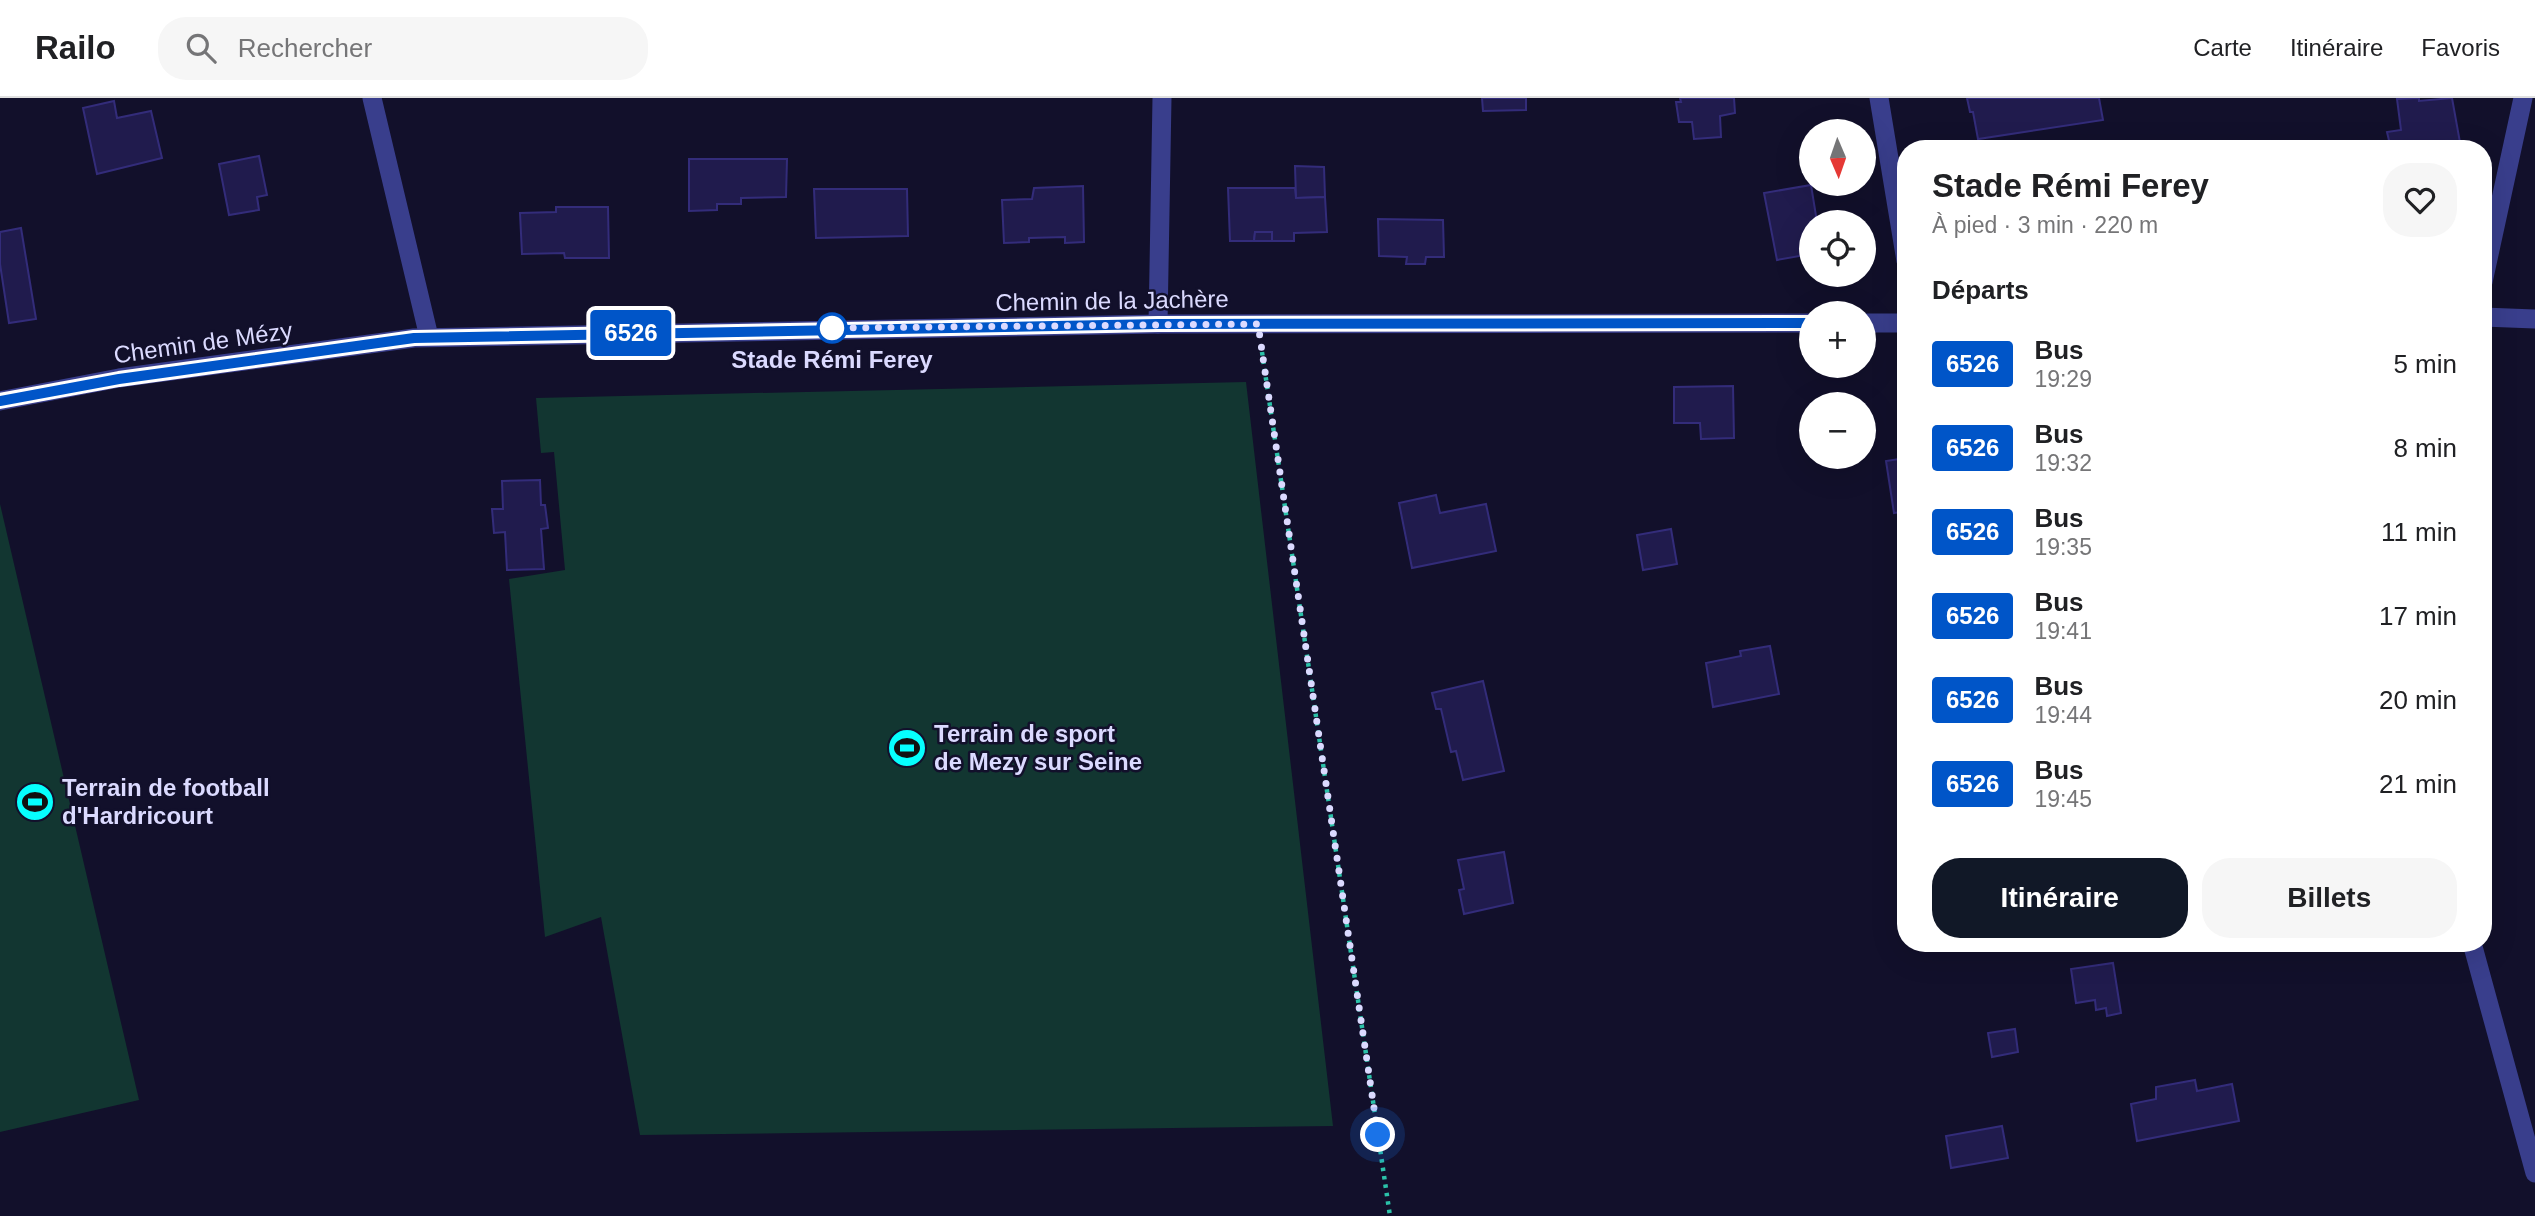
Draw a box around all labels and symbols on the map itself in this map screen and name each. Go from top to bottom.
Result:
north arrow [1799,119,1876,196]
street label: Chemin de la Jachère [995,285,1229,316]
line badge: 6526 [582,310,680,356]
marker: Stade Rémi Ferey [817,313,847,343]
street label: Chemin de Mézy [112,317,294,368]
place label: Stade Rémi Ferey [731,346,933,373]
place label: Terrain de sport de Mezy sur Seine [934,720,1142,775]
sports icon: Terrain de sport de Mezy sur Seine [886,727,928,769]
place label: Terrain de football d'Hardricourt [62,774,270,829]
sports icon: Terrain de football d'Hardricourt [14,781,56,823]
your location [1360,1117,1395,1152]

